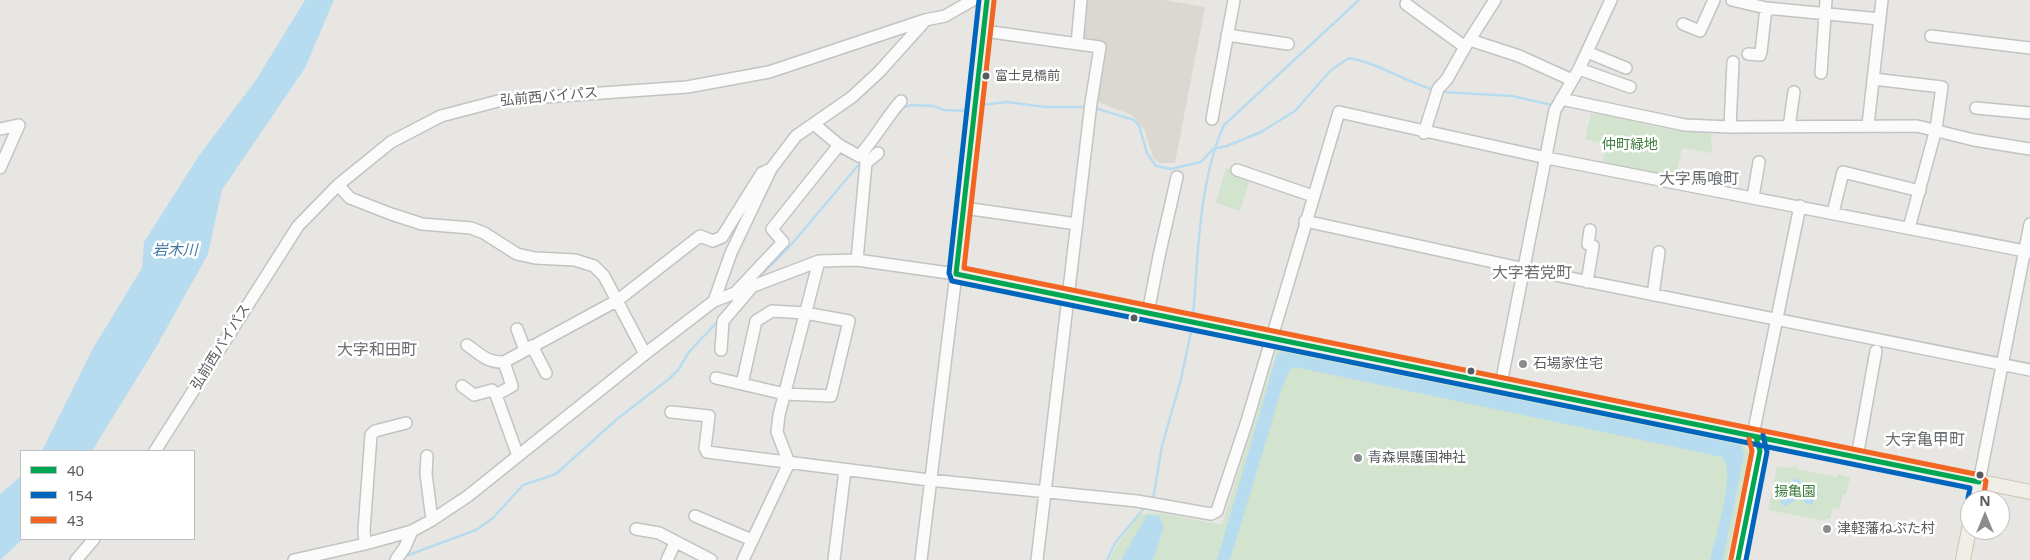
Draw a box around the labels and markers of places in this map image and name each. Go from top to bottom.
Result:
place label: 富士見橋前 [995,68,1060,84]
marker: 富士見橋前 [981,71,991,81]
unlabelled marker [1129,313,1139,323]
place label: 石場家住宅 [1533,356,1603,372]
marker: 石場家住宅 [1517,358,1529,370]
unlabelled marker [1466,366,1476,376]
place label: 青森県護国神社 [1368,450,1466,466]
marker: 青森県護国神社 [1352,452,1364,464]
unlabelled marker [1975,470,1985,480]
place label: 津軽藩ねぷた村 [1837,521,1935,537]
marker: 津軽藩ねぷた村 [1821,523,1833,535]

